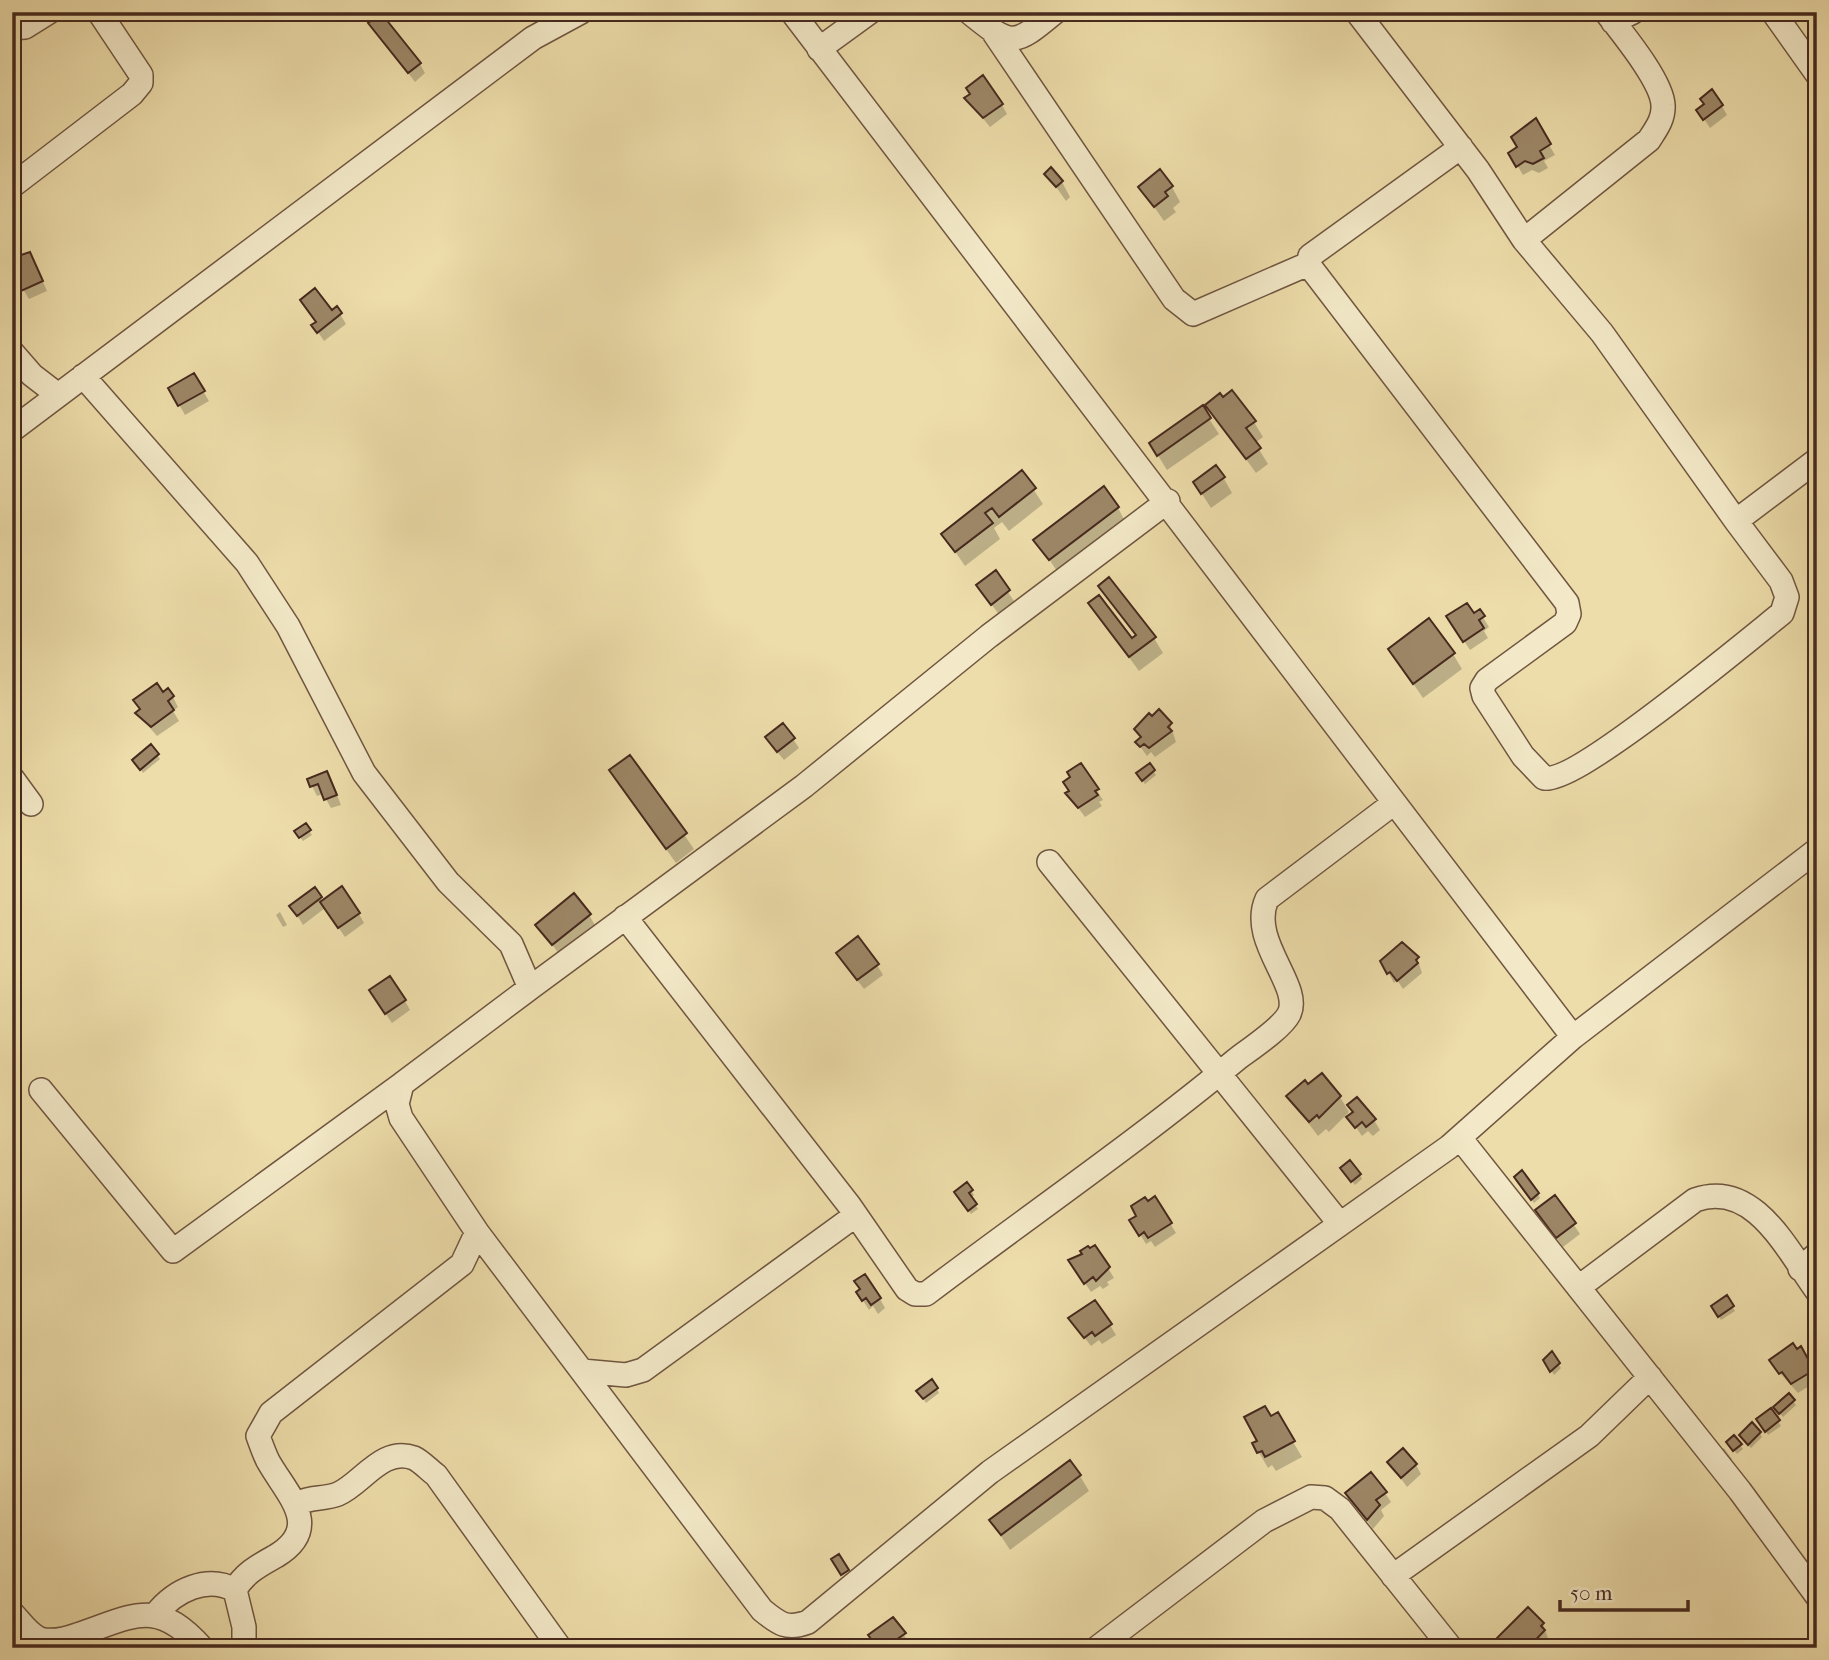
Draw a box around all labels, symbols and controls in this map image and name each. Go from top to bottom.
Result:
scale bar [1560,1569,1687,1613]
text: 50 m [1570,1581,1613,1605]

